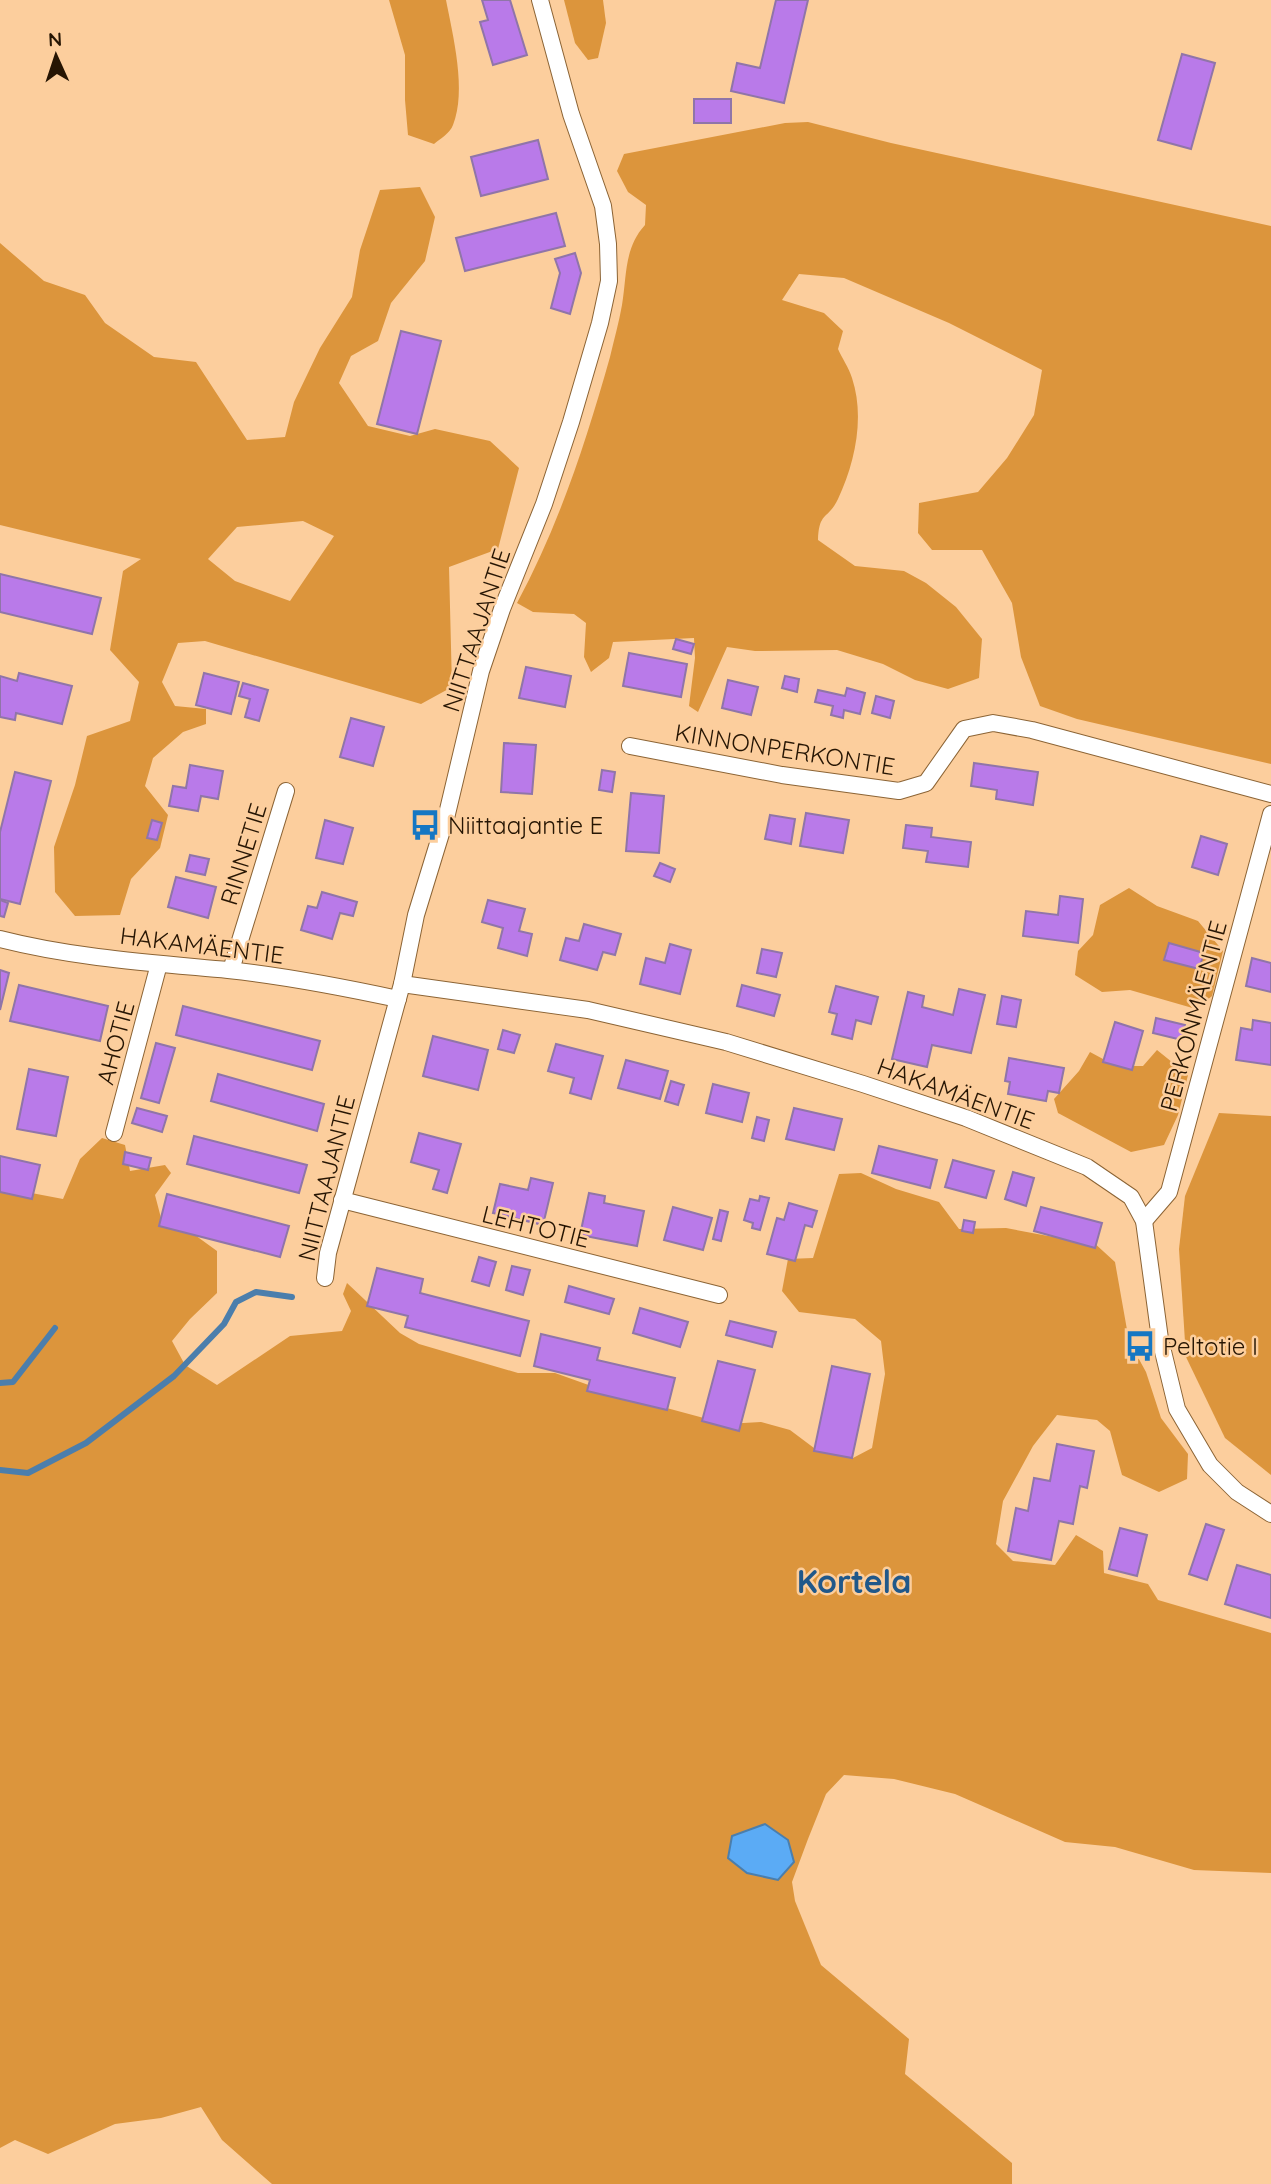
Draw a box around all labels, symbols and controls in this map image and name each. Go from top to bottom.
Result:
north arrow [21,21,91,91]
text: N [48,27,63,51]
street label: NIITTAAJANTIE [436,545,516,715]
street label: KINNONPERKONTIE [673,717,897,781]
street label: RINNETIE [213,800,273,908]
bus stop icon: Niittaajantie E [408,808,442,842]
place label: Niittaajantie E [448,810,603,840]
street label: PERKONMÄENTIE [1153,917,1233,1115]
street label: HAKAMÄENTIE [118,920,286,970]
street label: AHOTIE [90,998,140,1088]
street label: HAKAMÄENTIE [873,1051,1039,1135]
street label: NIITTAAJANTIE [291,1092,361,1264]
street label: LEHTOTIE [479,1198,593,1254]
bus stop icon: Peltotie I [1123,1329,1157,1363]
place label: Peltotie I [1163,1331,1258,1361]
district label: Kortela [797,1561,911,1601]

